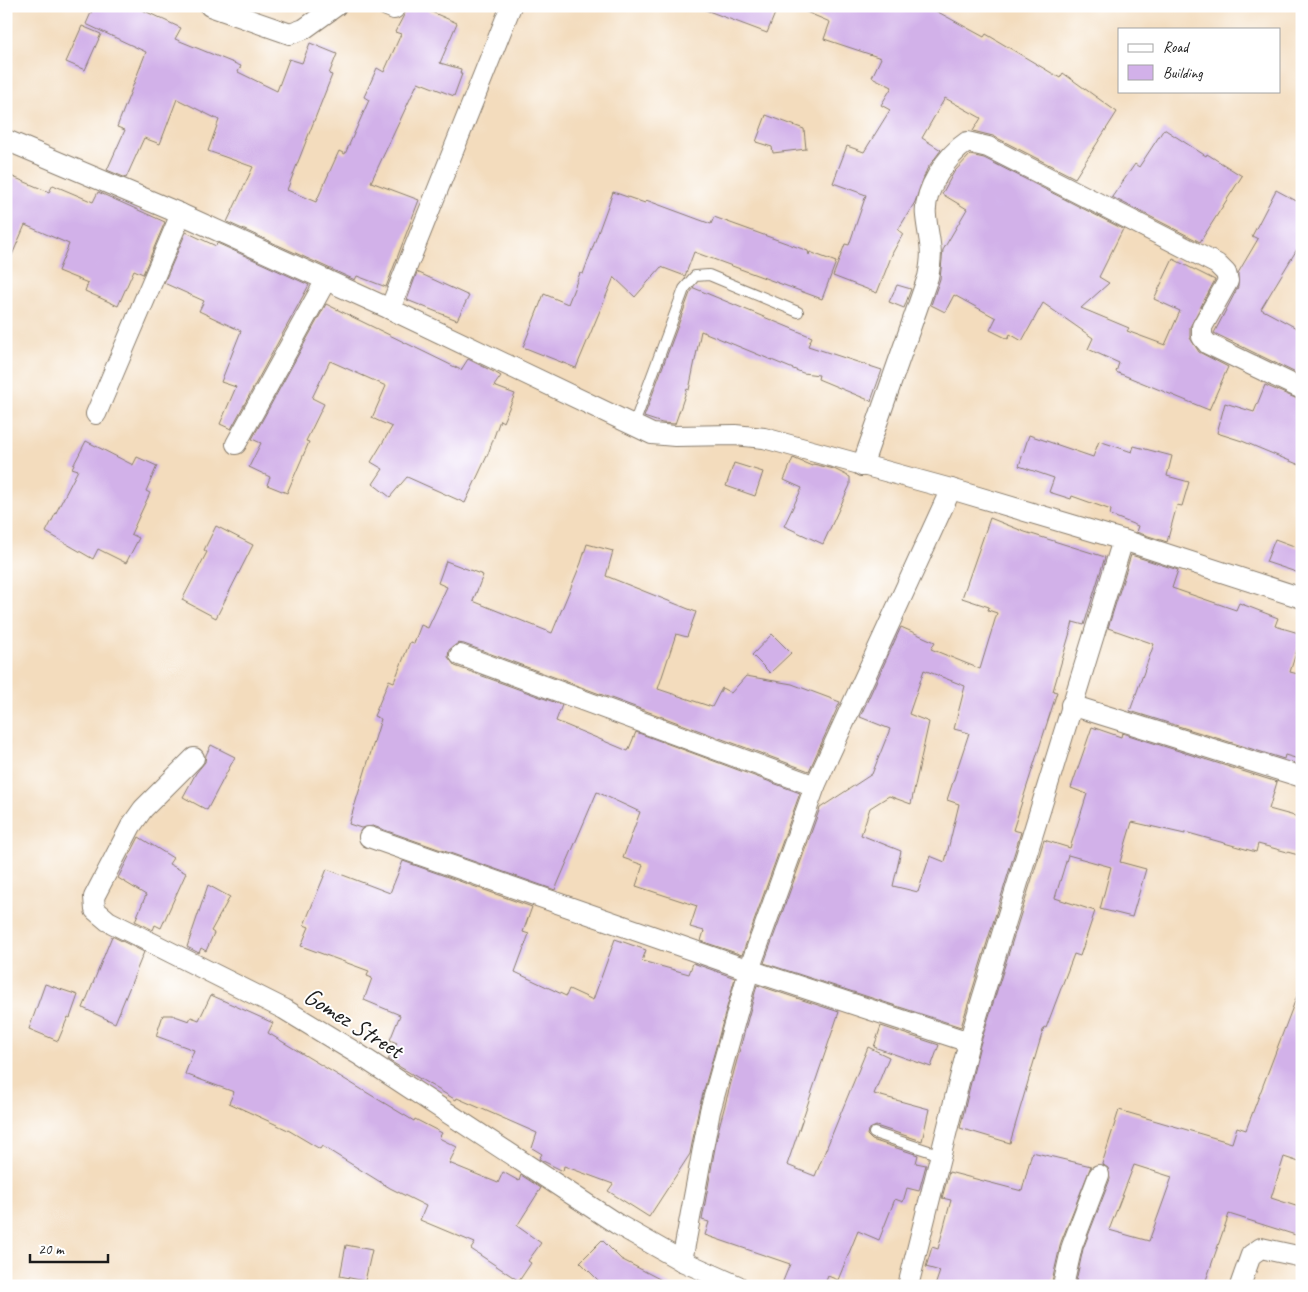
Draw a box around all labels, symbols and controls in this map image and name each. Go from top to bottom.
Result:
legend [1118,28,1280,92]
text: Road [1163,38,1190,57]
text: Building [1163,64,1203,83]
street label: Gomez Street [298,980,411,1067]
scale bar [30,1232,108,1264]
text: 20 m [38,1240,65,1259]

